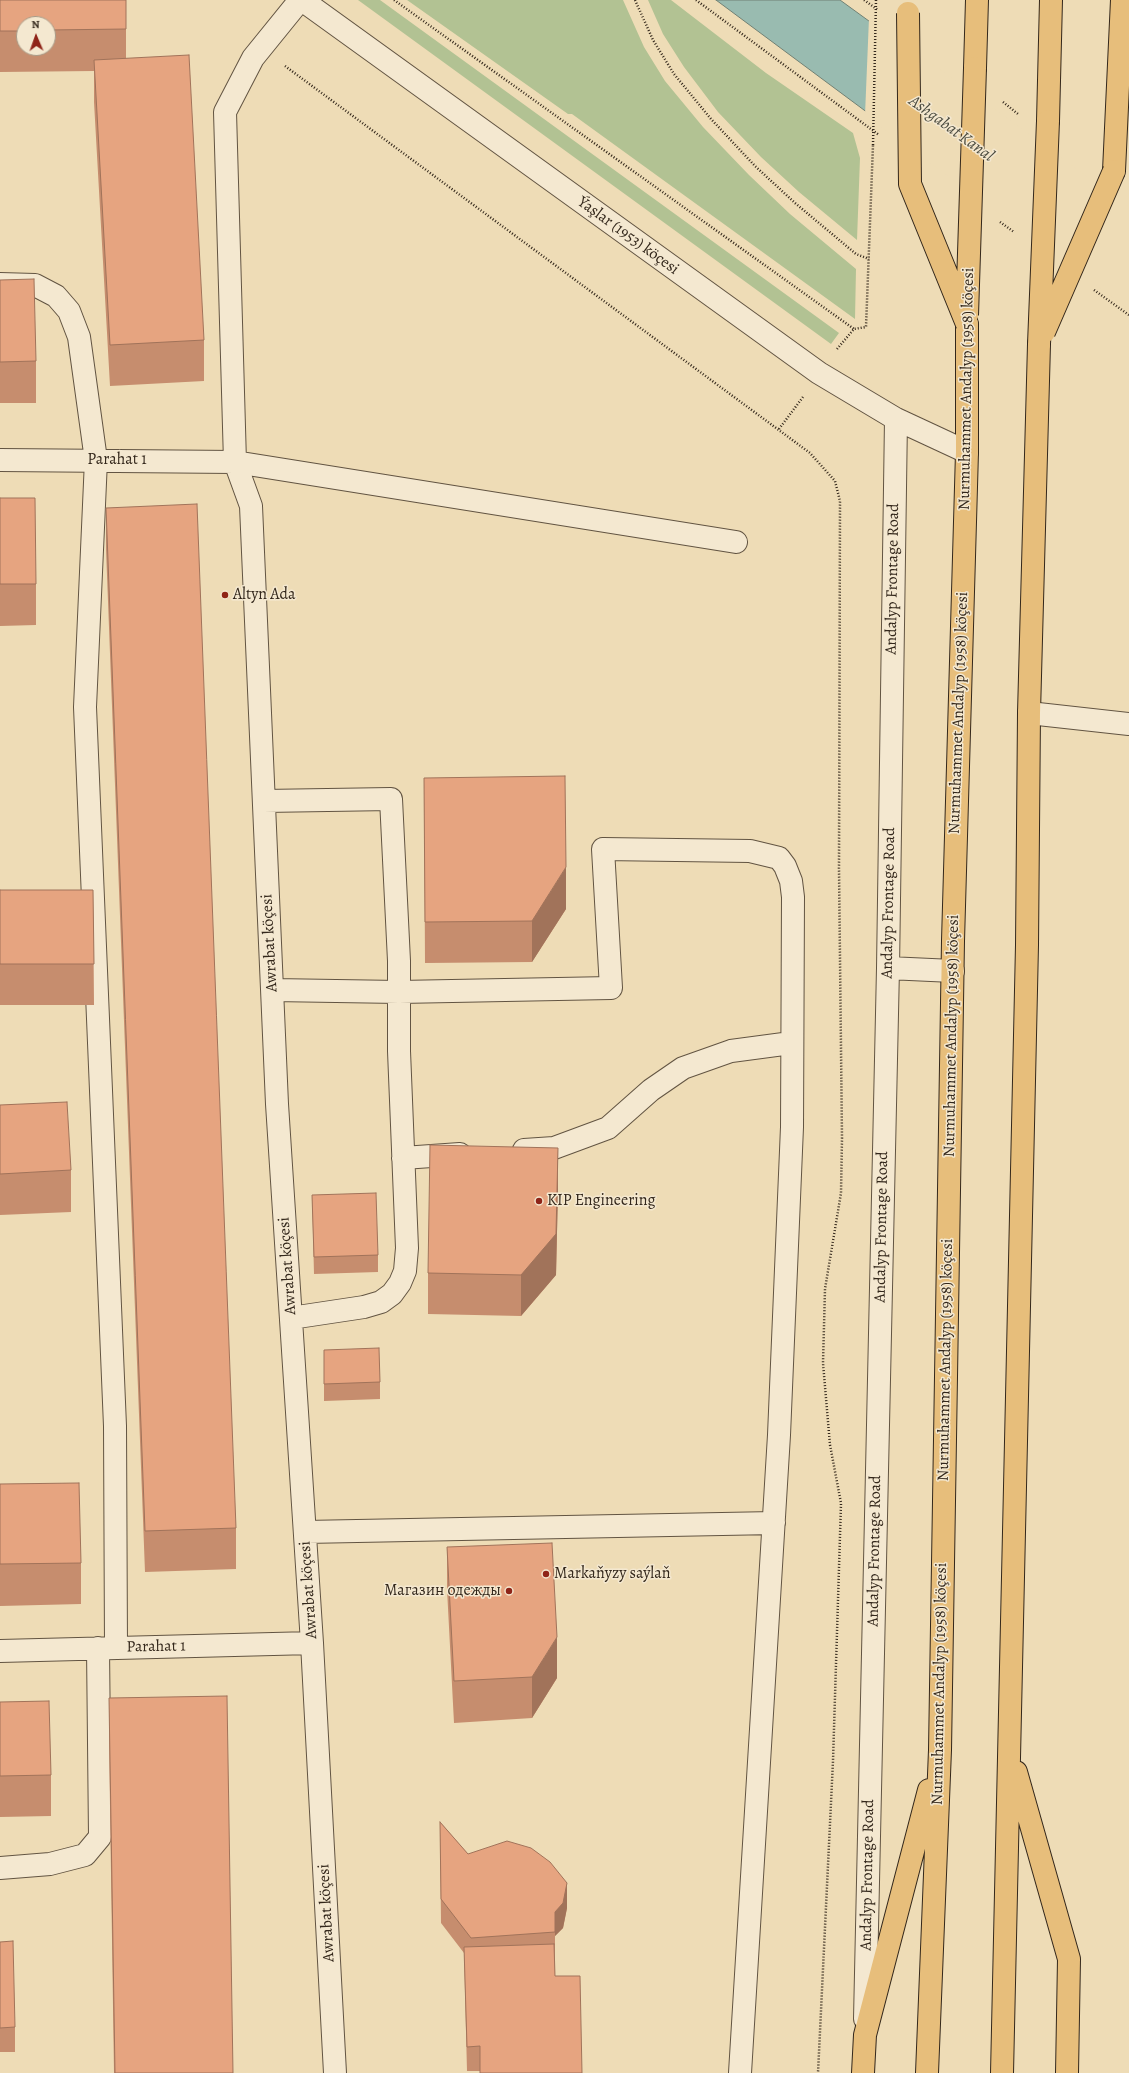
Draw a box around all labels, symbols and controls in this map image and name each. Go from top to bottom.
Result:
north arrow [16,16,56,56]
text: N [31,17,40,32]
water label: Ashgabat Kanal [904,91,998,167]
street label: Ýaşlar (1953) köçesi [574,193,682,279]
street label: Nurmuhammet Andalyp (1958) köçesi [955,268,979,510]
street label: Parahat 1 [87,450,147,470]
street label: Andalyp Frontage Road [882,503,904,655]
place label: Altyn Ada [233,585,295,605]
marker: Altyn Ada [220,590,230,600]
street label: Nurmuhammet Andalyp (1958) köçesi [945,591,973,835]
street label: Andalyp Frontage Road [878,827,900,979]
street label: Awrabat köçesi [258,894,282,992]
street label: Nurmuhammet Andalyp (1958) köçesi [940,915,964,1157]
street label: Andalyp Frontage Road [871,1151,893,1303]
place label: KIP Engineering [547,1191,656,1211]
marker: KIP Engineering [534,1196,544,1206]
street label: Awrabat köçesi [275,1216,301,1316]
street label: Nurmuhammet Andalyp (1958) köçesi [934,1239,958,1481]
street label: Andalyp Frontage Road [864,1475,886,1627]
street label: Awrabat köçesi [296,1540,322,1640]
street label: Nurmuhammet Andalyp (1958) köçesi [928,1563,952,1805]
place label: Markaňyzy saýlaň [554,1564,671,1584]
marker: Markaňyzy saýlaň [541,1569,551,1579]
place label: Магазин одежды [384,1581,501,1601]
marker: Магазин одежды [504,1586,514,1596]
street label: Parahat 1 [126,1637,186,1657]
street label: Andalyp Frontage Road [857,1799,879,1951]
street label: Awrabat köçesi [315,1864,339,1962]

